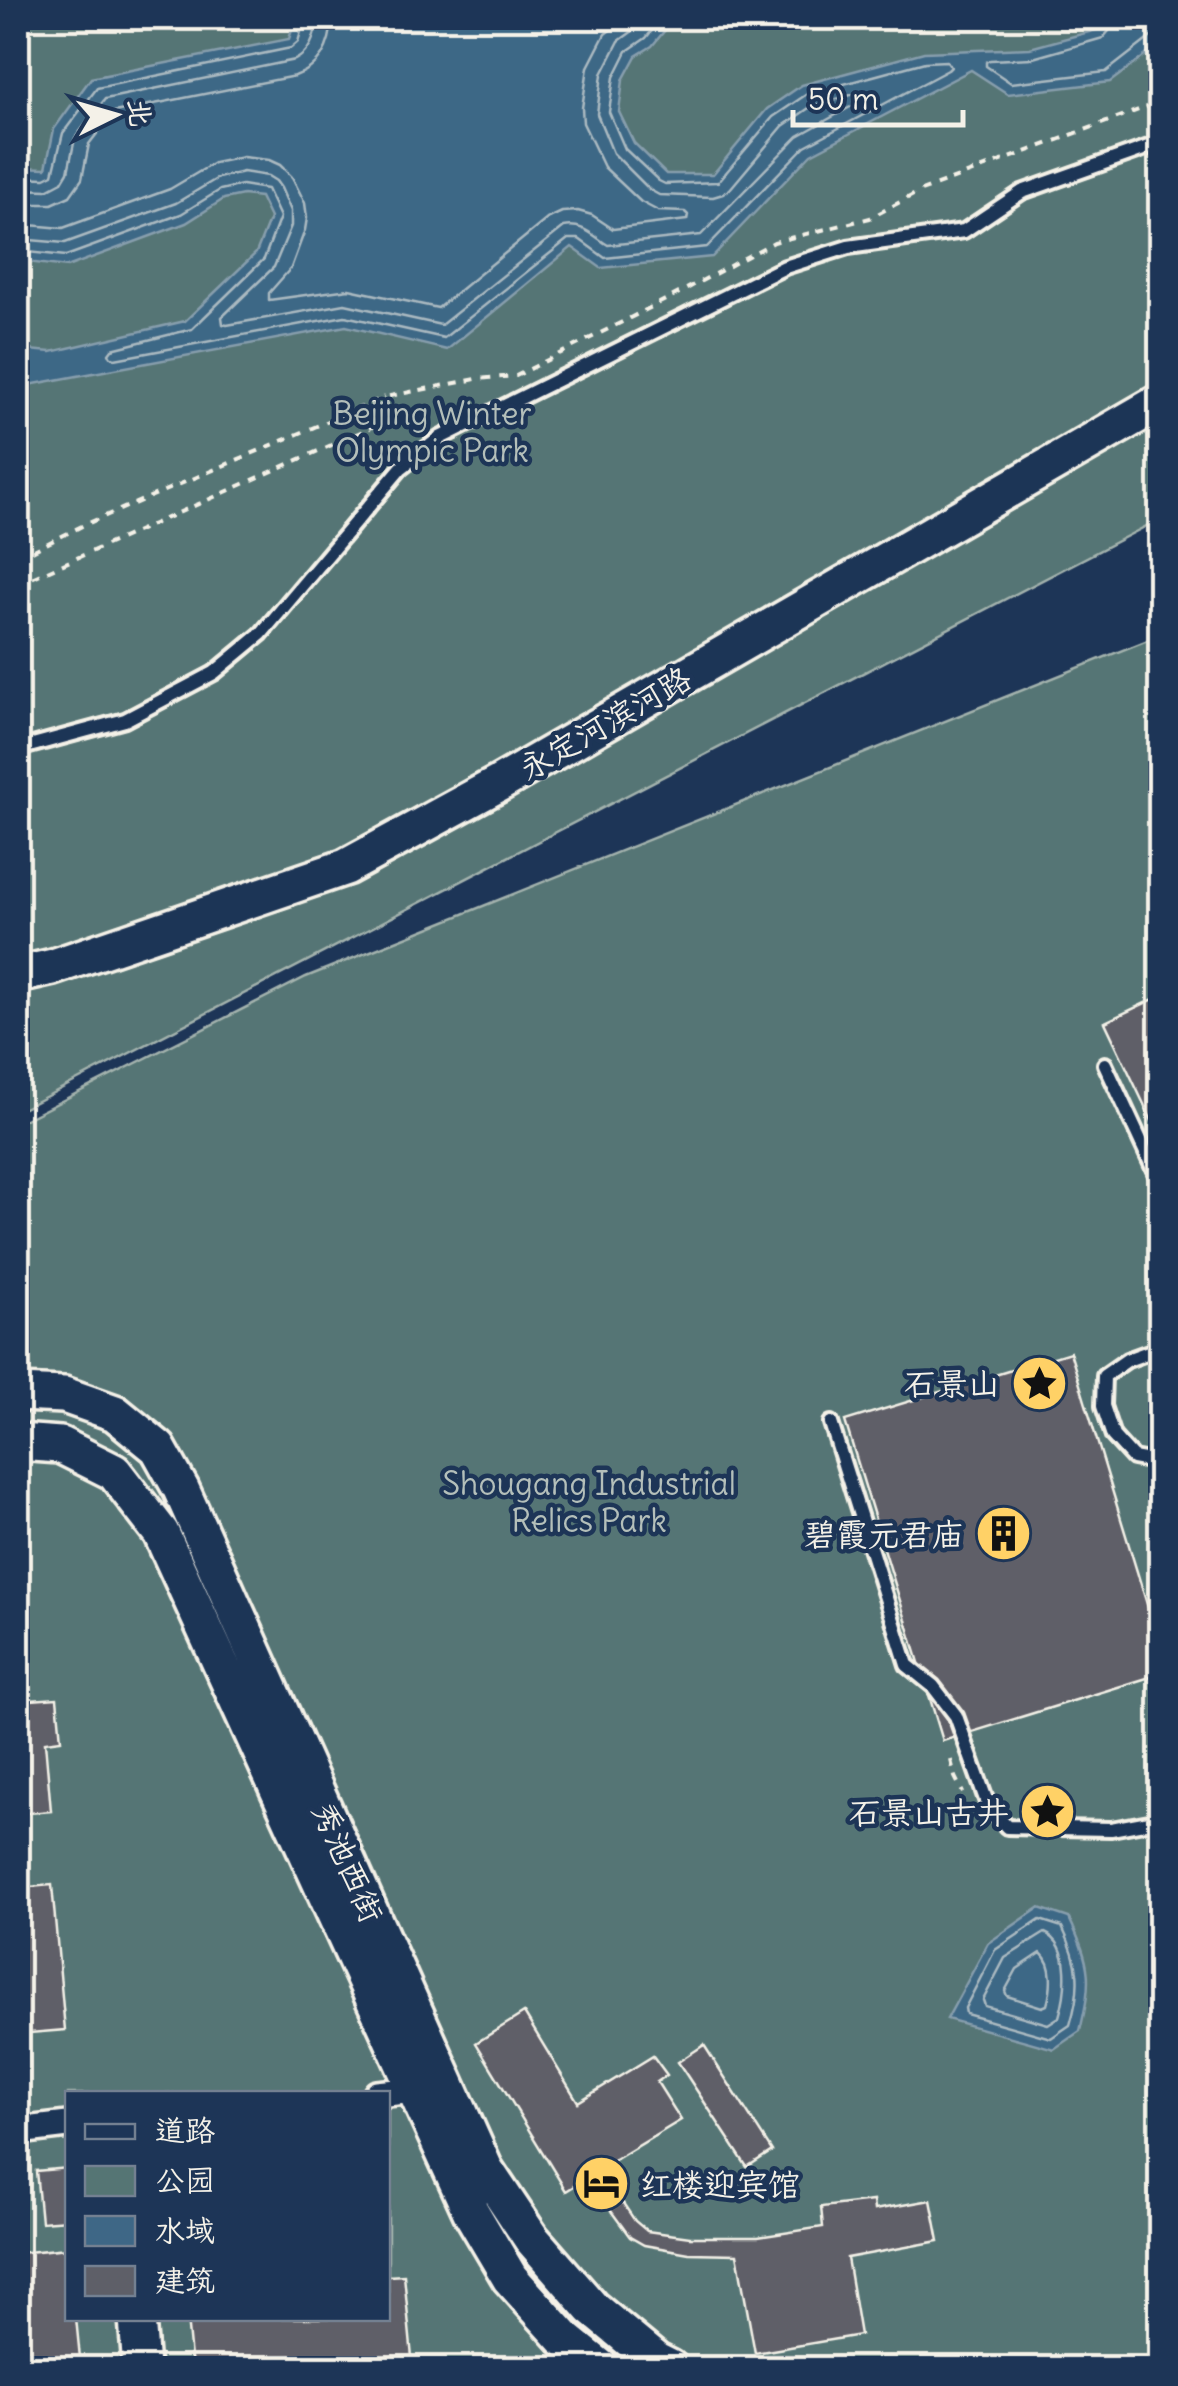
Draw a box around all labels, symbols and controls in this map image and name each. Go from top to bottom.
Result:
north arrow [65,65,165,165]
scale bar [793,65,963,127]
text: 50 m [808,80,878,118]
text: 北 [121,97,159,128]
park label: Beijing Winter Olympic Park [333,393,531,471]
street label: 永定河滨河路 [512,657,698,789]
place icon: 石景山 [1009,1353,1069,1413]
place label: 石景山 [904,1363,1000,1404]
park label: Shougang Industrial Relics Park [442,1463,736,1541]
building icon: 碧霞元君庙 [973,1504,1033,1564]
place label: 碧霞元君庙 [804,1514,964,1555]
place icon: 石景山古井 [1018,1782,1078,1842]
place label: 石景山古井 [849,1792,1009,1833]
street label: 秀池西街 [303,1795,393,1929]
legend [65,2091,390,2321]
text: 道路 [155,2111,215,2149]
hotel icon: 红楼迎宾馆 [571,2154,631,2214]
text: 公园 [155,2161,215,2199]
place label: 红楼迎宾馆 [640,2164,800,2205]
text: 水域 [155,2211,215,2249]
text: 建筑 [155,2261,215,2299]

